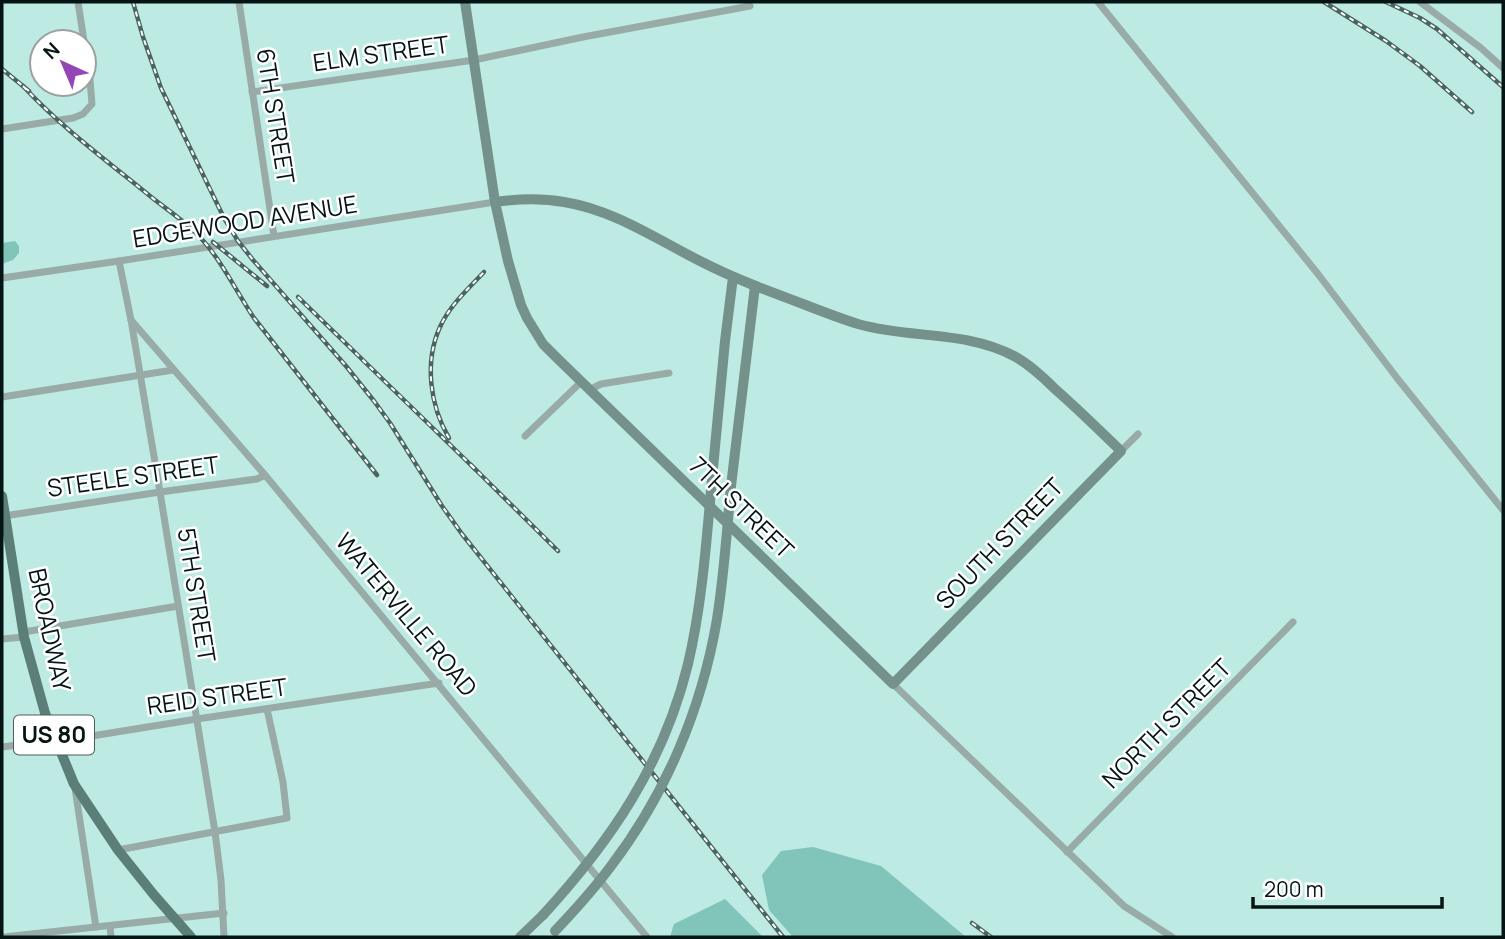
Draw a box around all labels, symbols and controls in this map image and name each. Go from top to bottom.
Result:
street label: ELM STREET [311,27,452,78]
north arrow [28,28,98,98]
text: N [37,37,65,65]
street label: 6TH STREET [250,46,304,186]
street label: EDGEWOOD AVENUE [130,186,359,255]
street label: STEELE STREET [45,447,221,504]
street label: 7TH STREET [683,449,802,566]
street label: SOUTH STREET [928,470,1070,616]
street label: 5TH STREET [171,525,224,665]
street label: WATERVILLE ROAD [329,525,485,703]
street label: BROADWAY [21,565,80,695]
street label: NORTH STREET [1094,651,1238,795]
street label: REID STREET [145,669,290,722]
road number: US 80 [14,716,94,754]
scale bar [1253,866,1442,910]
text: 200 m [1264,875,1324,903]

